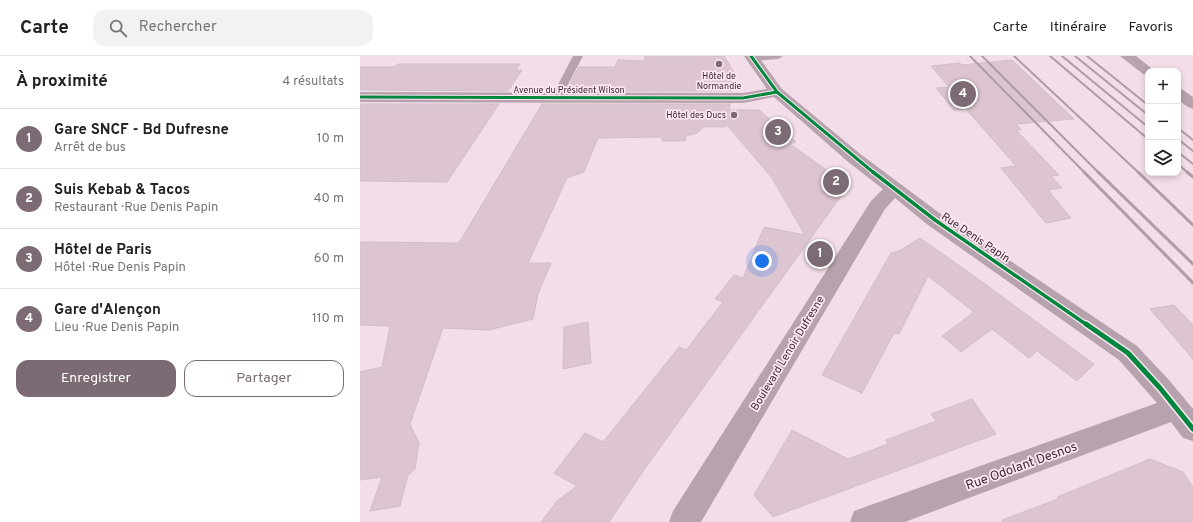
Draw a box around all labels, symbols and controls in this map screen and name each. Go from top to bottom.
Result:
search box [93,10,373,46]
text: Carte [20,16,69,40]
icon: search [107,17,129,39]
text: Rechercher [139,18,217,37]
text: Carte [993,19,1028,36]
text: Itinéraire [1050,19,1107,36]
text: Favoris [1129,19,1173,36]
marker: Hôtel de Normandie [714,59,724,69]
map controls [1145,68,1181,176]
button: + [1145,68,1181,104]
text: À proximité [16,71,108,93]
place label: Hôtel de Normandie [697,71,742,92]
text: 4 résultats [282,74,344,90]
pin: 4 [950,79,976,109]
street label: Avenue du Président Wilson [513,85,625,96]
button: − [1145,104,1181,140]
place label: Hôtel des Ducs [666,110,726,121]
marker: Hôtel des Ducs [729,110,739,120]
pin: 3 [765,117,791,147]
text: Gare SNCF - Bd Dufresne [54,121,229,140]
text: 1 [26,131,32,147]
text: 10 m [317,131,344,147]
text: Arrêt de bus [54,140,126,156]
button: layers [1145,140,1181,176]
pin: 2 [823,167,849,197]
text: Suis Kebab & Tacos [54,181,190,200]
text: 2 [25,191,33,207]
text: 40 m [314,191,344,207]
text: Restaurant · Rue Denis Papin [54,200,218,216]
street label: Rue Denis Papin [938,210,1012,266]
pin: 1 [807,239,833,269]
text: Hôtel de Paris [54,241,152,260]
text: 3 [25,251,33,267]
text: 60 m [314,251,344,267]
your location [752,251,772,271]
text: Hôtel · Rue Denis Papin [54,260,186,276]
street label: Boulevard Lenoir Dufresne [748,294,828,413]
text: Gare d'Alençon [54,301,161,320]
text: 4 [25,311,33,327]
text: 110 m [312,311,344,327]
text: Lieu · Rue Denis Papin [54,320,179,336]
button: Enregistrer [16,360,176,397]
button: Partager [184,360,344,397]
street label: Rue Odolant Desnos [964,439,1080,495]

